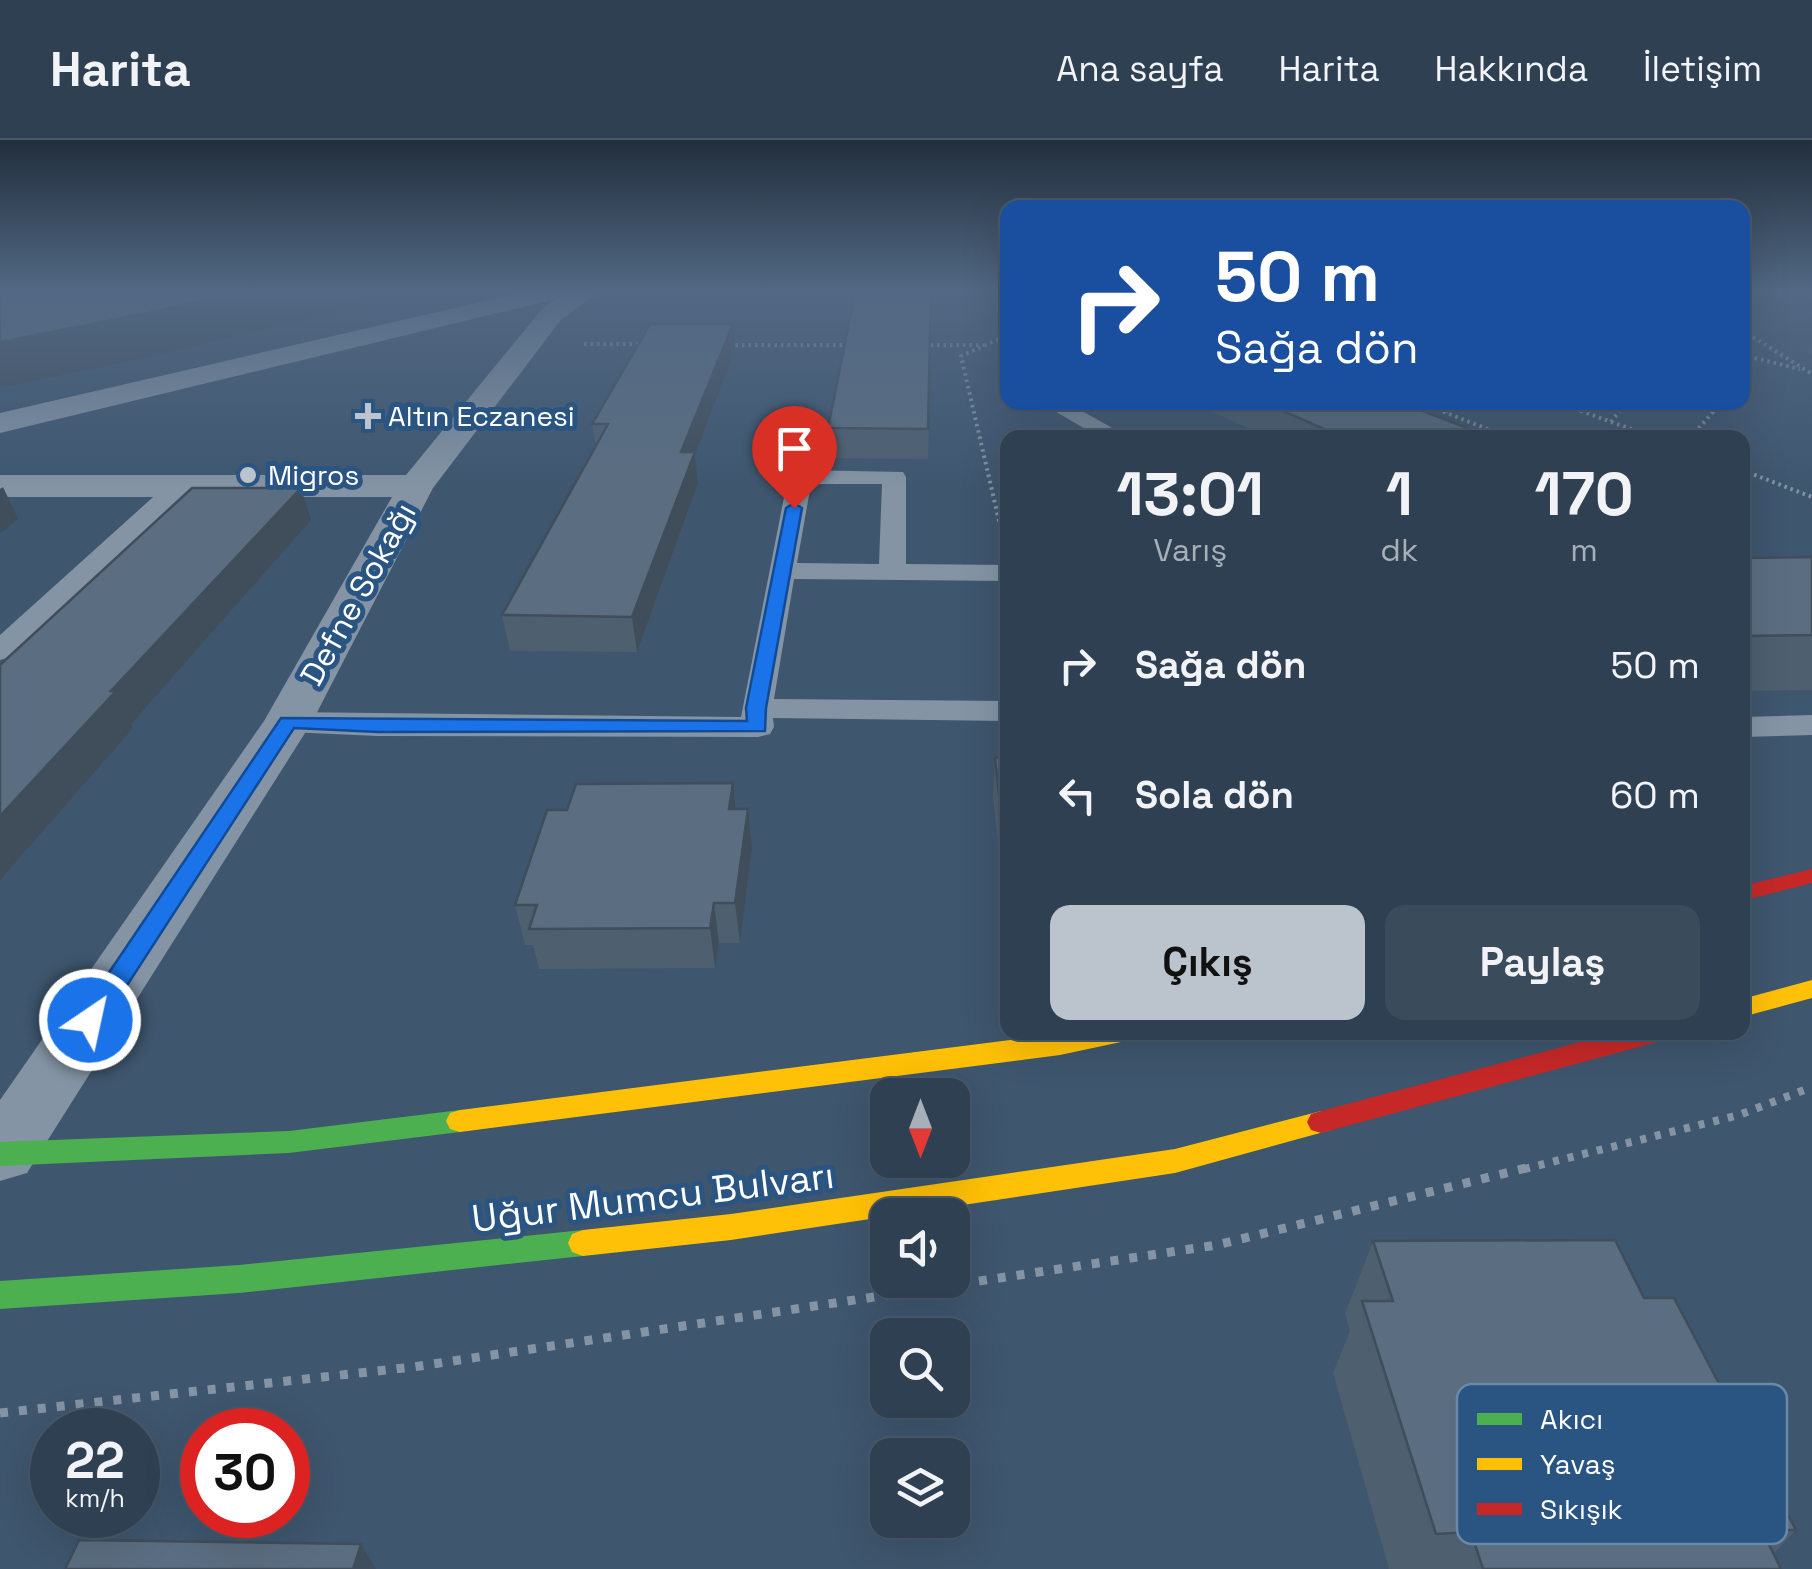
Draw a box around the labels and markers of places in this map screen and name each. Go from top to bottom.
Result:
place label: Altın Eczanesi [388,398,575,434]
marker: Altın Eczanesi [357,405,379,427]
pin [752,406,837,509]
place label: Migros [268,457,359,493]
marker: Migros [237,464,259,486]

